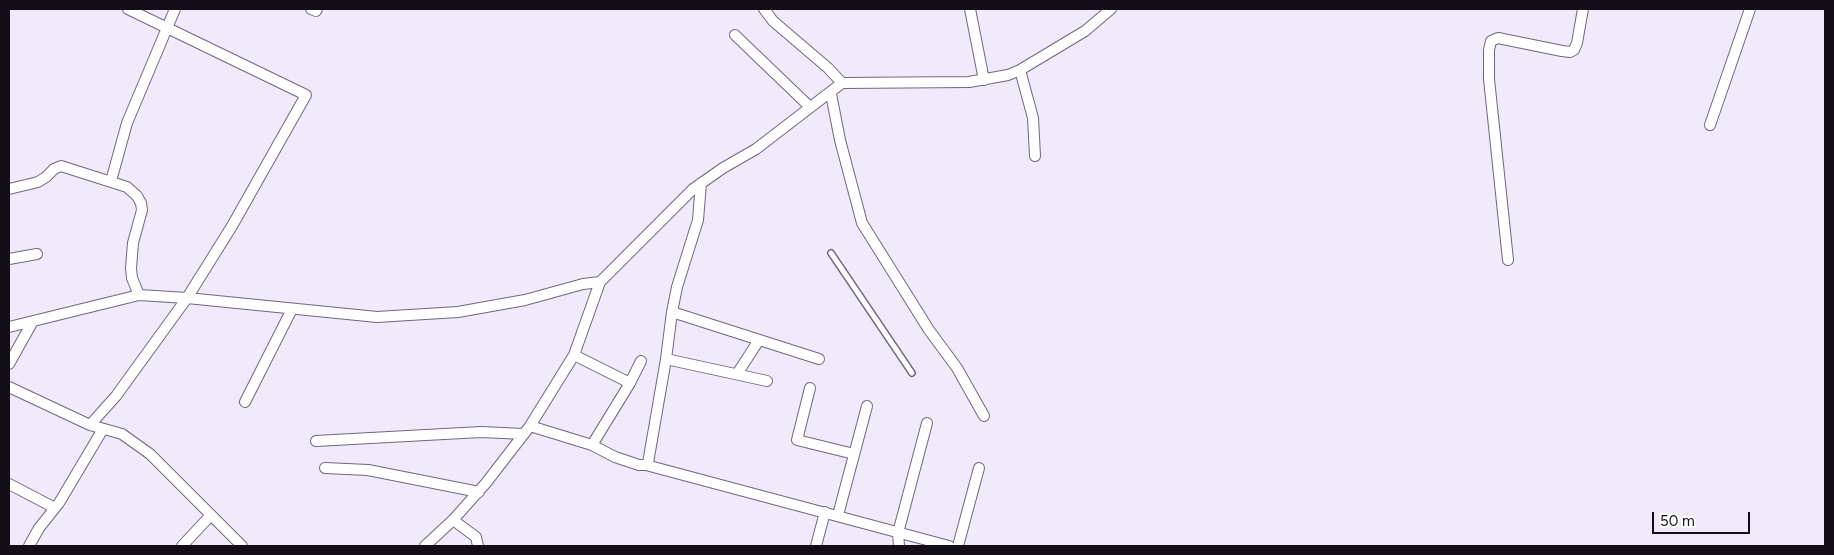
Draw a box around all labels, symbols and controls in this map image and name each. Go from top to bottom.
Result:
scale bar [1654,502,1752,534]
text: 50 m [1660,512,1695,530]

